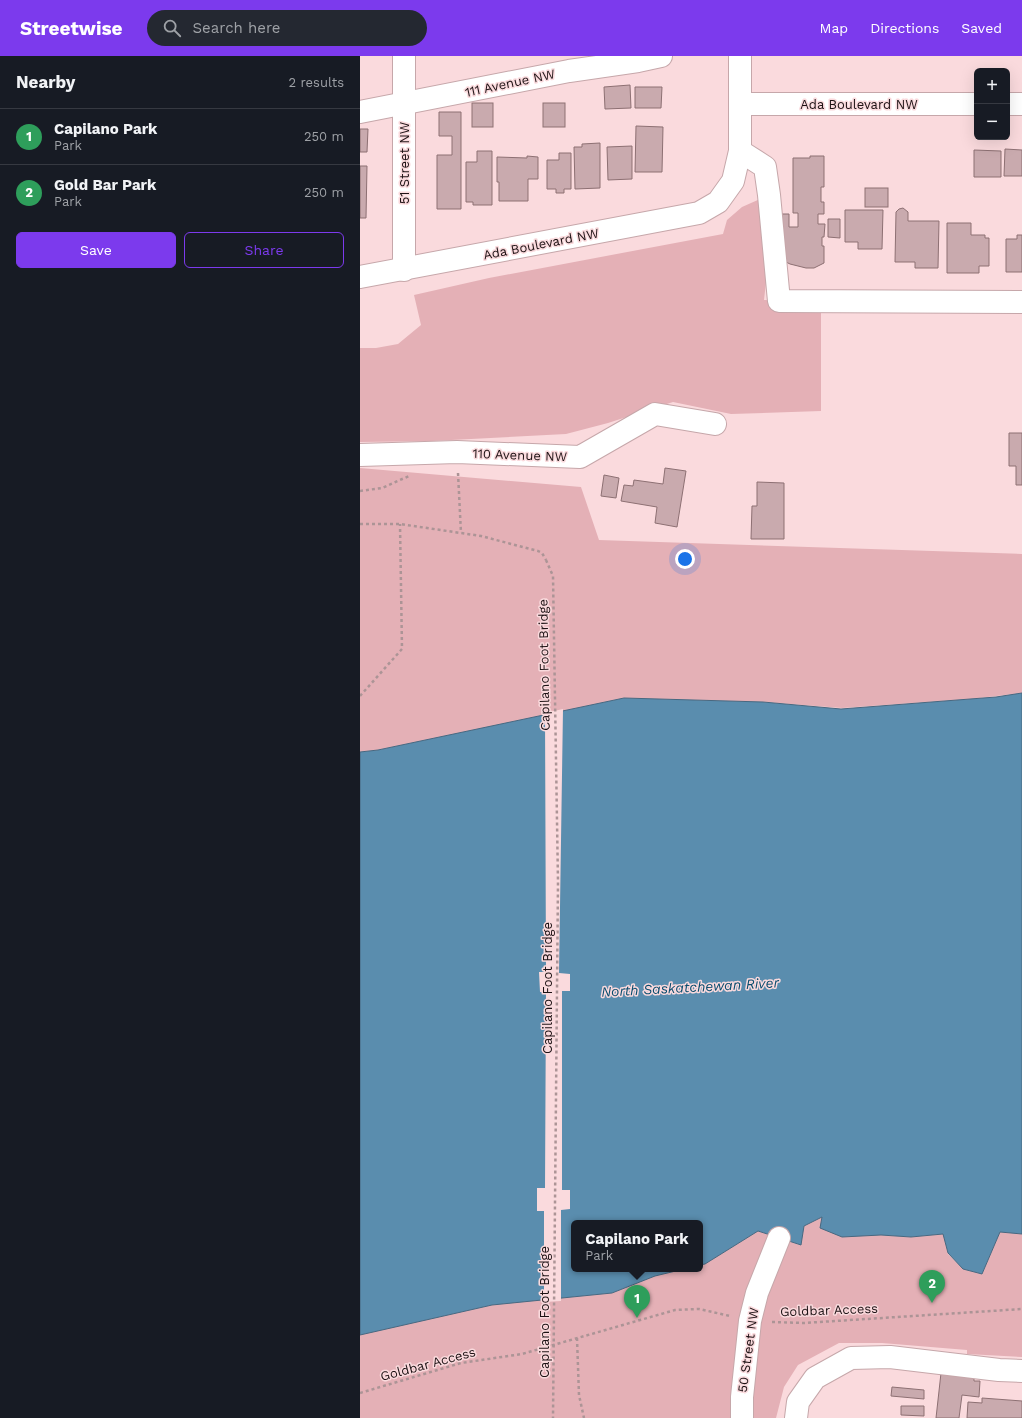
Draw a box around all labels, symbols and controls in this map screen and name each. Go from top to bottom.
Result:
search box [147,10,427,46]
text: Streetwise [20,17,123,40]
icon: search [161,17,183,39]
text: Search here [193,19,280,37]
text: Map [820,20,848,36]
text: Directions [870,20,939,36]
text: Saved [961,20,1002,36]
street label: 111 Avenue NW [464,66,557,100]
map controls [974,68,1010,140]
button: + [974,68,1010,104]
text: Nearby [16,72,75,92]
text: 2 results [289,75,344,90]
street label: Ada Boulevard NW [800,97,918,112]
button: − [974,104,1010,140]
text: Capilano Park [54,120,157,138]
street label: 51 Street NW [397,121,412,204]
text: 1 [26,129,32,144]
text: 250 m [304,129,344,144]
text: Park [54,138,82,153]
text: Gold Bar Park [54,176,156,194]
text: 2 [25,185,33,200]
text: 250 m [304,185,344,200]
text: Park [54,194,82,209]
street label: Ada Boulevard NW [482,225,601,263]
button: Save [16,232,176,268]
button: Share [184,232,344,268]
street label: 110 Avenue NW [472,446,568,464]
your location [675,549,695,569]
street label: Capilano Foot Bridge [535,599,553,731]
street label: Capilano Foot Bridge [540,922,555,1054]
water label: North Saskatchewan River [601,974,780,1000]
popup [571,1220,703,1272]
text: Capilano Park [585,1230,689,1248]
street label: Capilano Foot Bridge [537,1246,552,1378]
text: Park [585,1248,613,1263]
pin: 2 [919,1270,945,1303]
pin: 1 [624,1285,650,1318]
street label: Goldbar Access [780,1301,878,1319]
street label: 50 Street NW [735,1306,761,1393]
street label: Goldbar Access [379,1344,477,1384]

